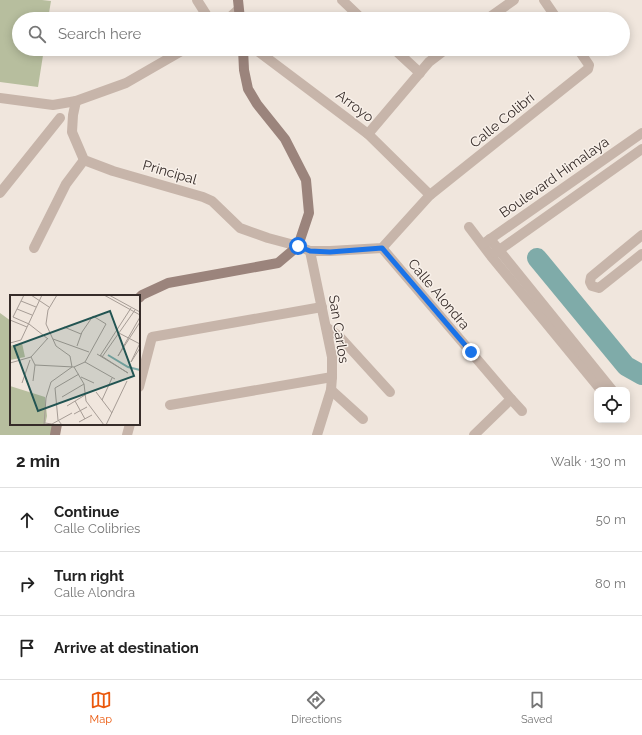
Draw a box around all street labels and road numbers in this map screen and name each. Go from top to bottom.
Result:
street label: Arroyo [333,87,377,125]
street label: Calle Colibrí [467,89,538,151]
street label: Boulevard Himalaya [496,133,612,221]
street label: Principal [141,157,199,187]
street label: Calle Alondra [405,255,473,333]
street label: San Carlos [326,294,352,365]

